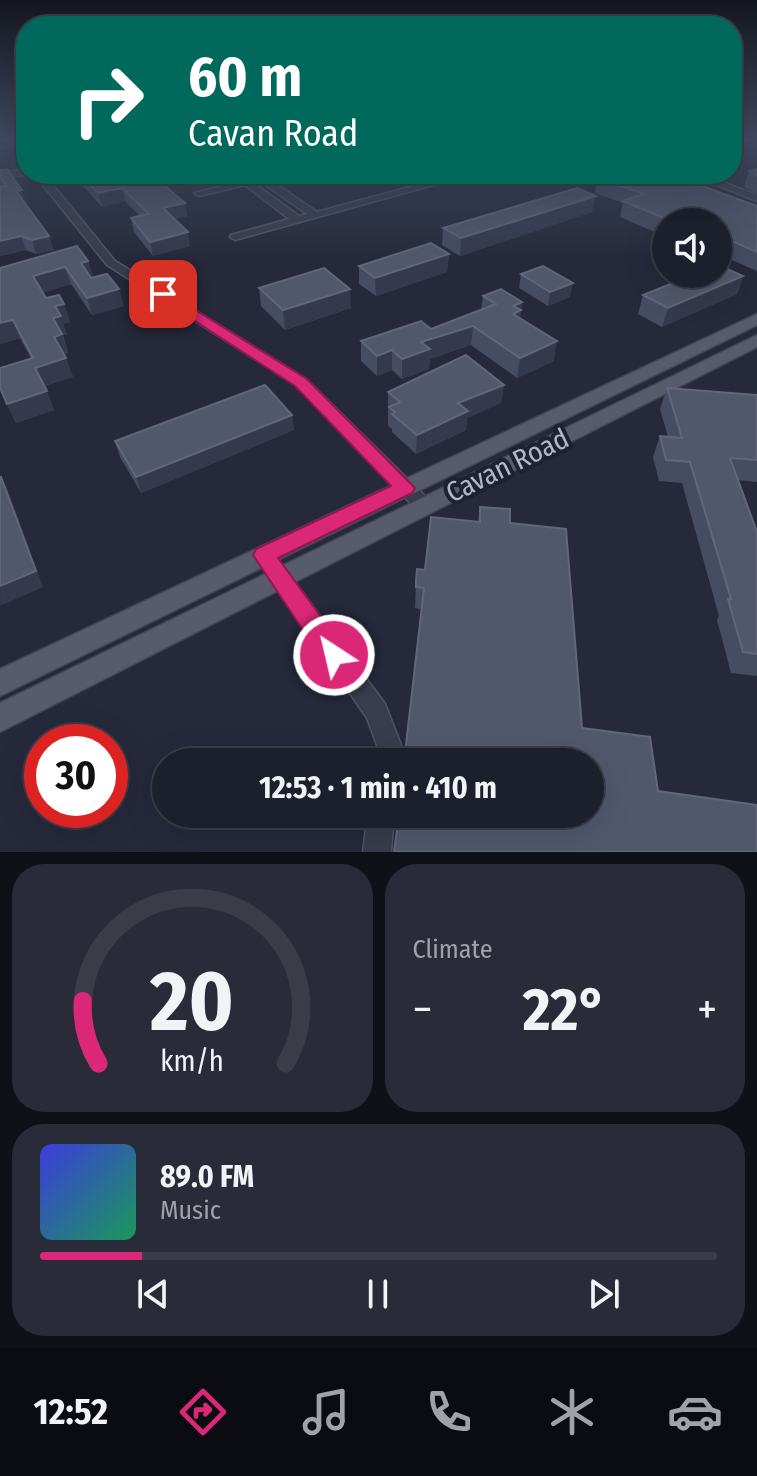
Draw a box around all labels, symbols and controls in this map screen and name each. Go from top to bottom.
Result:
text: 60 m [188,44,302,111]
icon: right [56,48,160,152]
text: Cavan Road [188,112,358,156]
map controls [652,208,732,288]
button: sound [652,208,732,288]
pin [129,260,197,328]
icon: arrive [141,272,185,316]
street label: Cavan Road [440,422,574,509]
position arrow [292,613,376,697]
speed limit sign: 30 [24,724,128,828]
text: 12:53 · 1 min · 410 m [259,770,497,806]
text: Climate [413,934,493,965]
text: 20 [149,952,234,1052]
text: 22° [523,974,606,1046]
text: − [413,983,432,1036]
text: + [697,983,717,1036]
text: km/h [160,1044,224,1079]
text: 89.0 FM [160,1159,254,1195]
text: Music [160,1195,221,1226]
icon: previous [131,1272,175,1316]
icon: pause [356,1272,400,1316]
icon: next [582,1272,626,1316]
icon: directions [175,1384,231,1440]
icon: music [298,1384,354,1440]
icon: phone [421,1384,477,1440]
icon: climate [544,1384,600,1440]
icon: car [667,1384,723,1440]
text: 12:52 [34,1390,108,1434]

